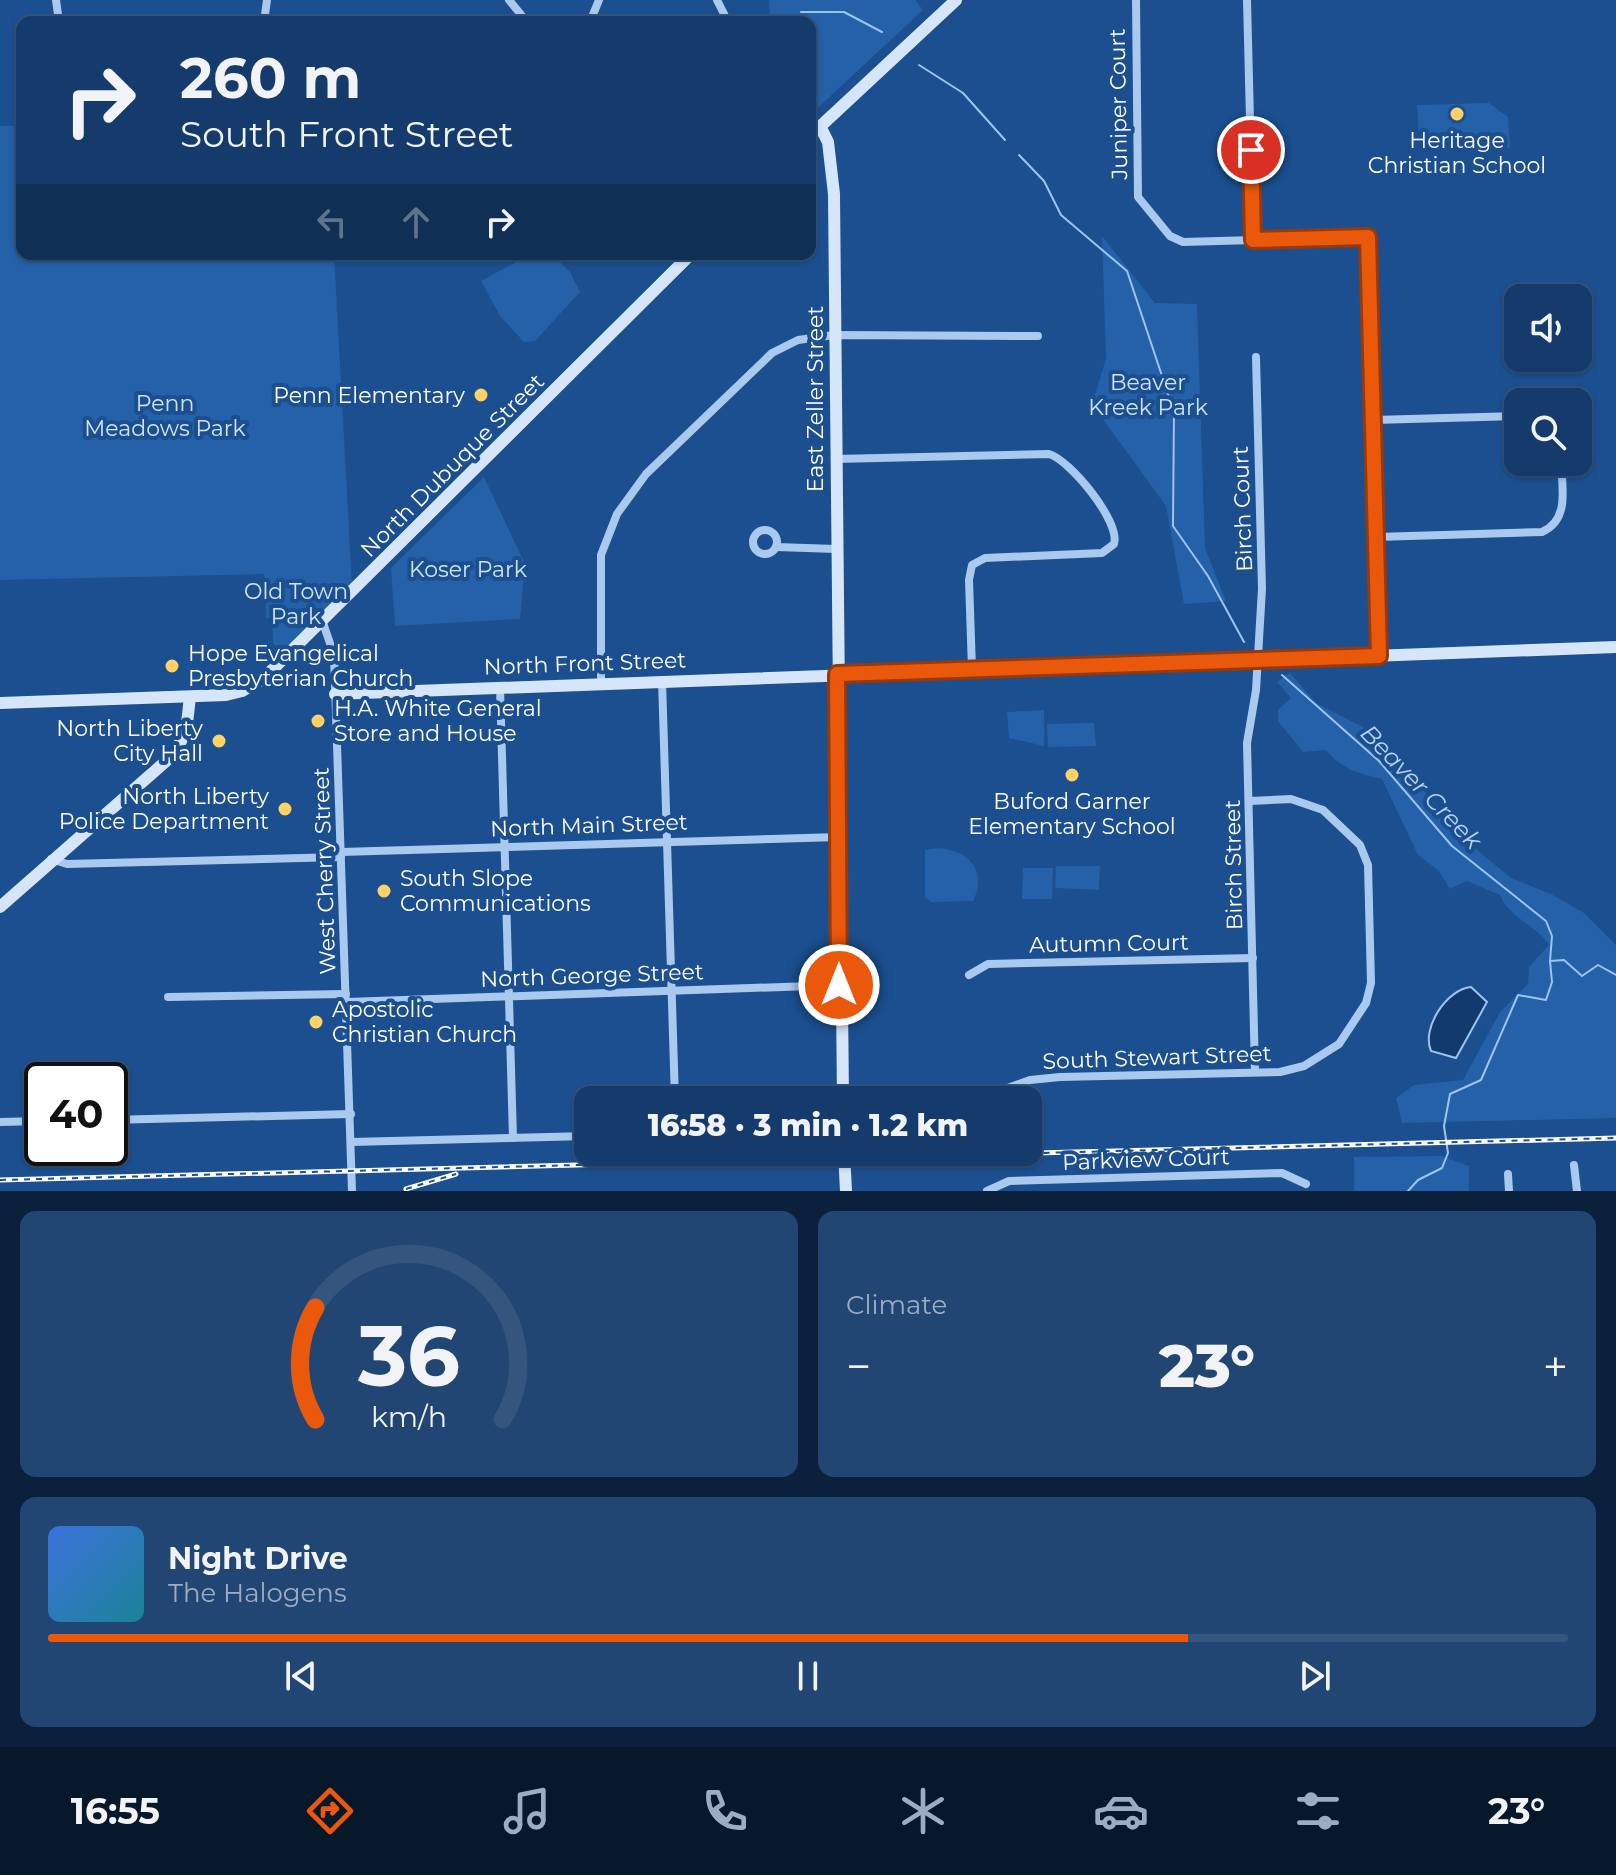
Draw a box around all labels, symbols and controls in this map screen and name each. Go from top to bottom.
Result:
street label: Juniper Court [1104,28,1133,181]
text: 260 m [180,44,361,112]
icon: right [48,48,152,152]
marker: Heritage Christian School [1448,105,1466,123]
text: South Front Street [180,112,514,156]
pin [1217,116,1285,184]
place label: Heritage Christian School [1368,127,1546,179]
icon: arrive [1229,128,1273,172]
icon: left [310,200,354,244]
icon: ahead [394,200,438,244]
icon: right [478,200,522,244]
map controls [1504,284,1592,476]
button: sound [1504,284,1592,372]
street label: East Zeller Street [802,306,829,492]
street label: North Dubuque Street [355,368,550,563]
park label: Beaver Kreek Park [1088,369,1209,421]
place label: Penn Elementary [273,382,465,409]
marker: Penn Elementary [472,386,490,404]
button: search [1504,388,1592,476]
park label: Penn Meadows Park [84,390,246,442]
street label: Birch Court [1227,446,1258,572]
park label: Koser Park [409,556,528,583]
park label: Old Town Park [244,578,348,630]
place label: Hope Evangelical Presbyterian Church [188,640,413,692]
street label: North Front Street [483,646,687,681]
marker: Hope Evangelical Presbyterian Church [163,657,181,675]
place label: H.A. White General Store and House [334,695,542,747]
marker: H.A. White General Store and House [309,712,327,730]
place label: North Liberty City Hall [56,715,203,767]
water label: Beaver Creek [1355,718,1489,856]
marker: North Liberty City Hall [210,732,228,750]
marker: Buford Garner Elementary School [1063,766,1081,784]
street label: West Cherry Street [307,767,342,975]
place label: North Liberty Police Department [59,783,269,835]
place label: Buford Garner Elementary School [968,788,1176,840]
street label: Birch Street [1219,799,1248,930]
marker: North Liberty Police Department [276,800,294,818]
street label: North Main Street [490,809,688,842]
place label: South Slope Communications [400,865,591,917]
marker: South Slope Communications [375,882,393,900]
street label: Autumn Court [1029,929,1189,958]
position arrow [797,943,881,1027]
street label: North George Street [480,958,704,993]
place label: Apostolic Christian Church [332,996,517,1048]
marker: Apostolic Christian Church [307,1013,325,1031]
street label: South Stewart Street [1042,1040,1272,1075]
speed limit sign: 40 [24,1062,128,1166]
text: 16:58 · 3 min · 1.2 km [648,1107,968,1144]
street label: Parkview Court [1062,1143,1230,1176]
text: Climate [846,1289,947,1321]
text: 36 [357,1305,460,1407]
text: 23° [1159,1329,1255,1402]
text: − [846,1339,871,1393]
text: + [1543,1339,1568,1393]
text: km/h [371,1399,447,1434]
text: Night Drive [168,1540,348,1577]
text: The Halogens [168,1577,347,1609]
icon: previous [279,1654,323,1698]
icon: pause [786,1654,830,1698]
icon: next [1293,1654,1337,1698]
icon: directions [302,1783,358,1839]
icon: music [499,1783,555,1839]
icon: phone [697,1783,753,1839]
icon: climate [895,1783,951,1839]
icon: car [1093,1783,1149,1839]
icon: filters [1290,1783,1346,1839]
text: 16:55 [71,1789,160,1833]
text: 23° [1488,1789,1545,1833]

